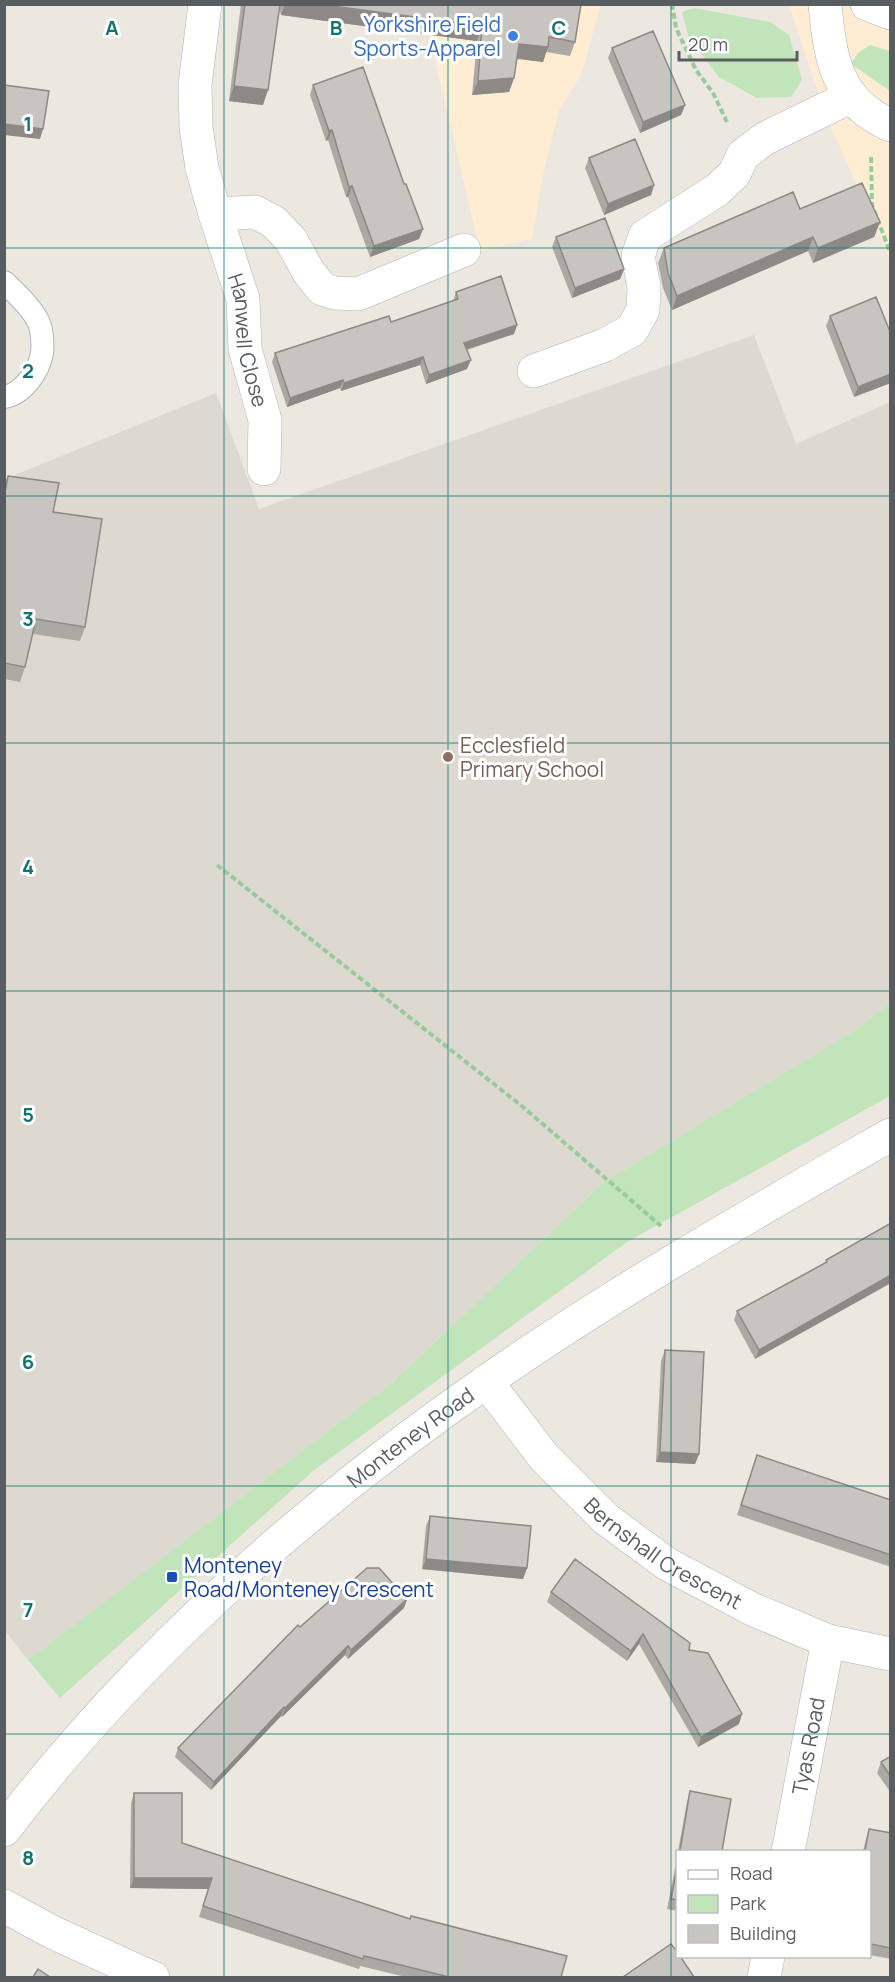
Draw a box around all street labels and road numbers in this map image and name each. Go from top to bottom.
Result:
street label: Hanwell Close [221,270,275,410]
street label: Monteney Road [341,1381,479,1494]
street label: Bernshall Crescent [578,1491,747,1615]
street label: Tyas Road [785,1695,831,1797]

